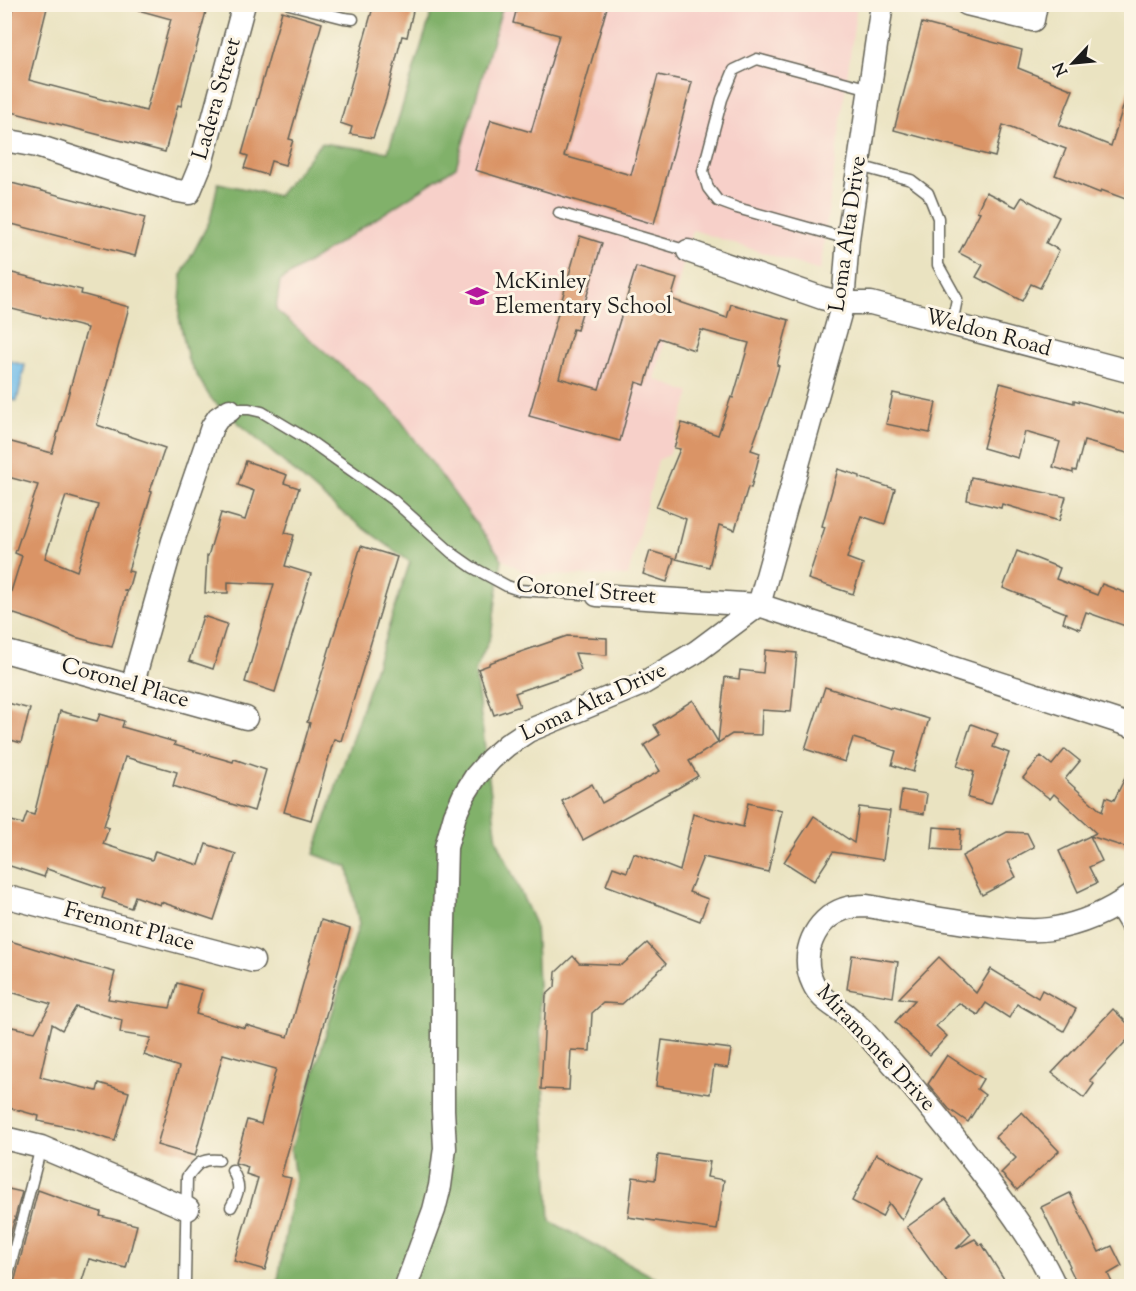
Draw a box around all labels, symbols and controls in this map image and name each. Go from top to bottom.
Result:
north arrow [1043,33,1103,93]
street label: Ladera Street [185,34,251,164]
text: N [1049,57,1075,79]
street label: Loma Alta Drive [822,154,876,314]
place label: McKinley Elementary School [495,267,672,324]
school or university icon: McKinley Elementary School [464,283,490,309]
street label: Weldon Road [921,302,1055,366]
street label: Coronel Street [515,570,658,614]
street label: Coronel Place [57,650,193,718]
street label: Loma Alta Drive [516,655,672,751]
street label: Fremont Place [60,895,198,961]
street label: Miramonte Drive [808,979,942,1119]

